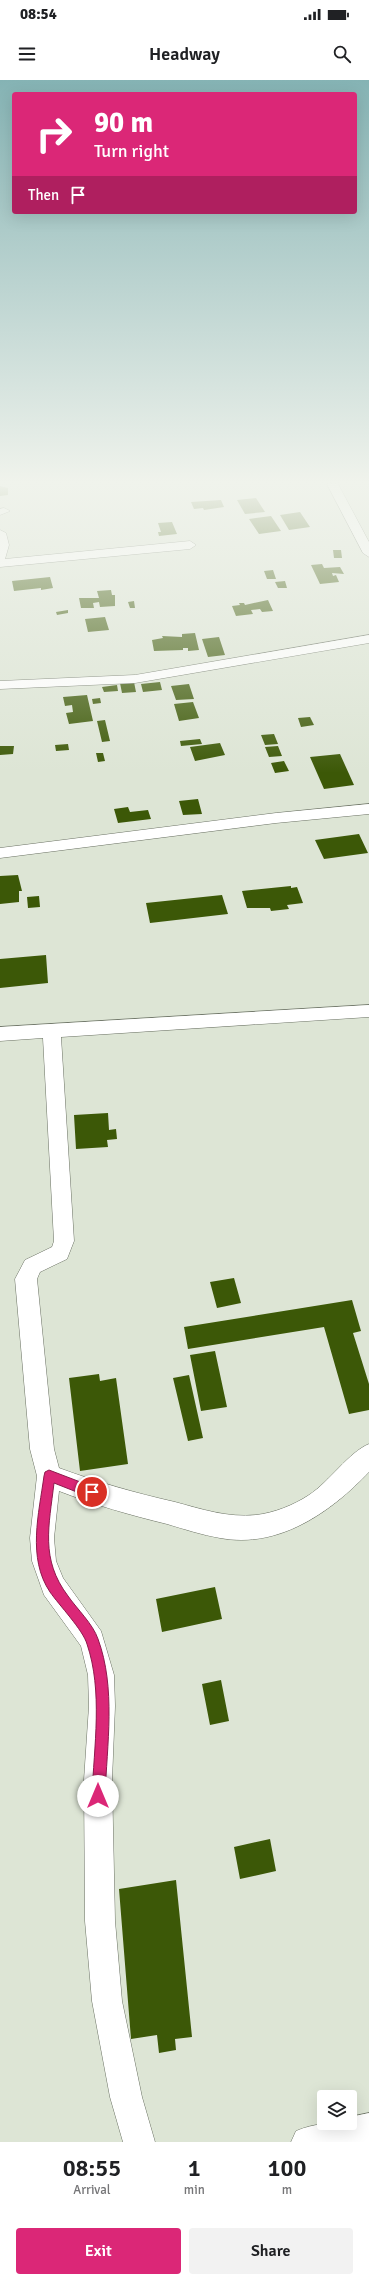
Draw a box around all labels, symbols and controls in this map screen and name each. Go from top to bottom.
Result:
text: 08:54 [20,5,57,23]
icon: menu [16,43,38,65]
text: Headway [149,43,220,65]
icon: search [331,43,353,65]
text: 90 m [94,106,153,140]
icon: right [28,108,80,160]
text: Turn right [94,140,169,162]
icon: arrive [67,184,89,206]
text: Then [28,186,59,204]
pin [75,1475,109,1509]
icon: arrive [81,1481,103,1503]
position arrow [77,1775,119,1817]
map controls [317,2090,357,2130]
button: layers [317,2090,357,2130]
text: 08:55 [63,2153,121,2183]
text: 1 [188,2153,201,2183]
text: 100 [267,2153,306,2183]
text: Arrival [73,2182,111,2198]
text: min [184,2182,205,2198]
text: m [282,2182,292,2198]
button: Exit [16,2228,181,2274]
button: Share [189,2228,353,2274]

